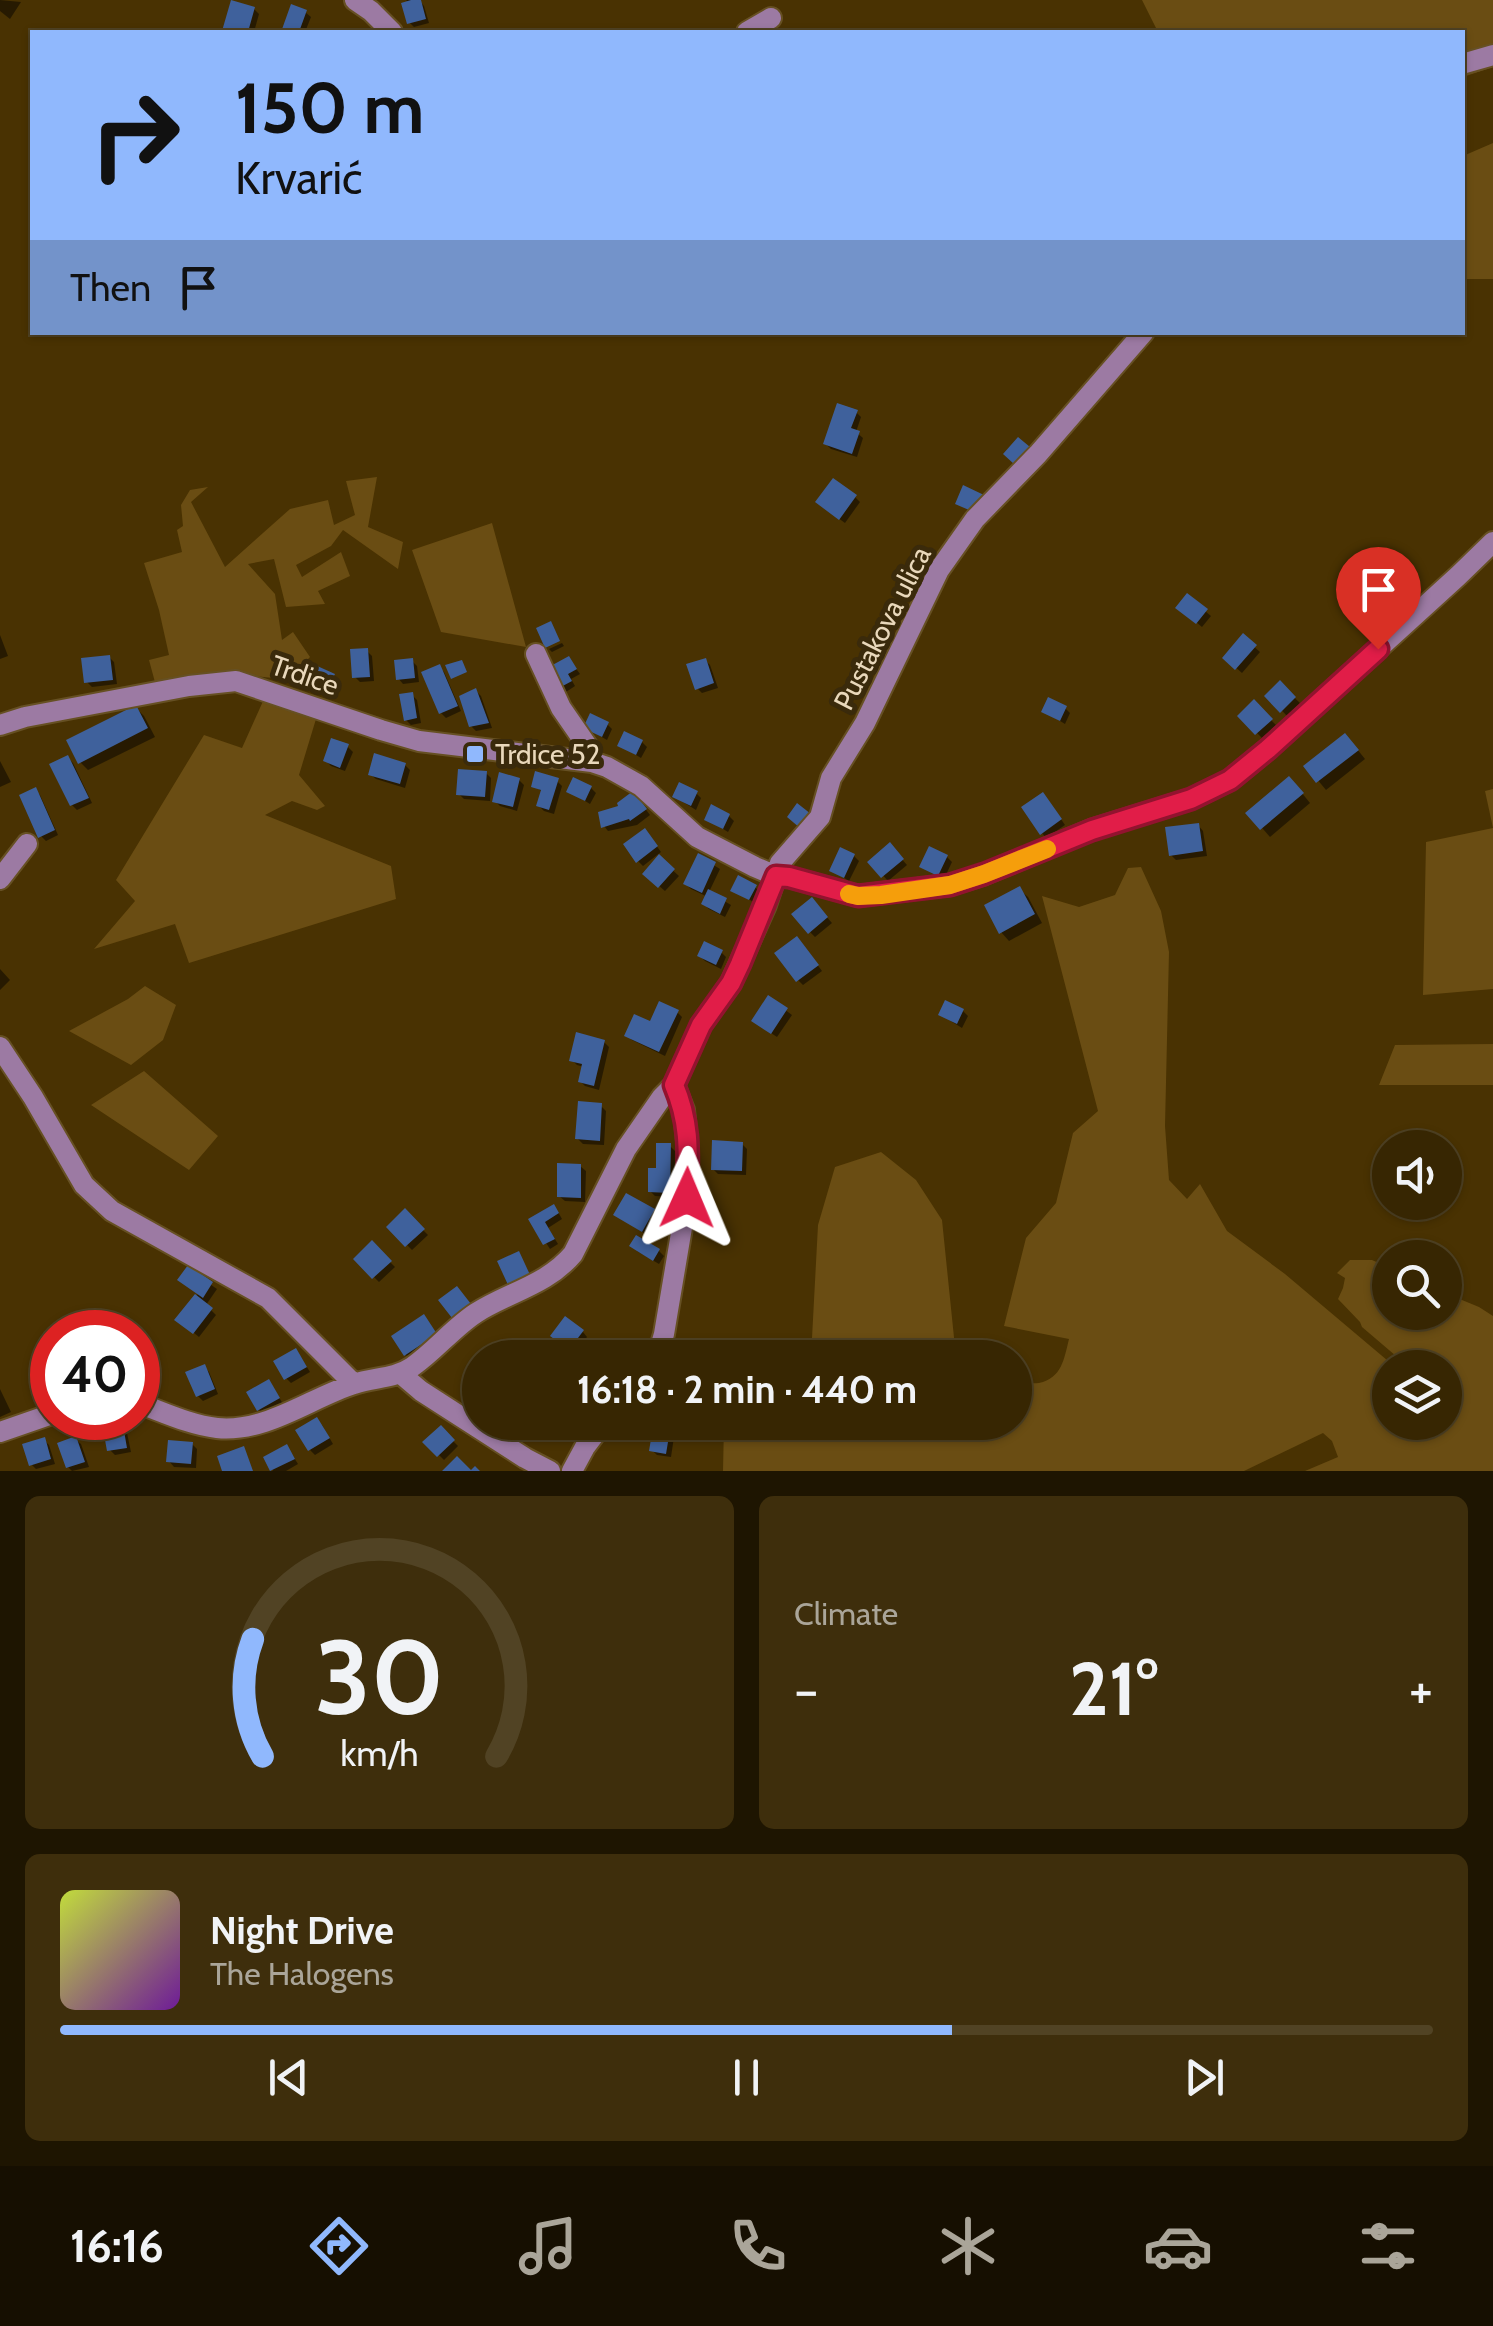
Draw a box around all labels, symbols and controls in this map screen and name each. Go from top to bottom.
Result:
text: 150 m [235,65,424,151]
icon: right [70,70,200,200]
text: Krvarić [235,151,362,205]
icon: arrive [171,260,226,315]
text: Then [70,264,151,311]
street label: Pustakova ulica [826,540,938,715]
pin [1336,547,1421,650]
icon: arrive [1351,562,1406,617]
street label: Trdice [267,648,343,702]
place label: Trdice 52 [495,737,600,771]
marker: Trdice 52 [464,743,486,765]
map controls [1372,1130,1462,1440]
button: sound [1372,1130,1462,1220]
position arrow [635,1146,739,1250]
button: search [1372,1240,1462,1330]
speed limit sign: 40 [30,1310,160,1440]
button: layers [1372,1350,1462,1440]
text: 16:18 · 2 min · 440 m [577,1366,917,1413]
text: Climate [794,1594,898,1633]
text: 30 [315,1614,444,1740]
text: 21° [1069,1643,1158,1734]
text: − [794,1656,818,1723]
text: + [1409,1656,1433,1723]
text: km/h [340,1732,419,1775]
text: Night Drive [210,1907,394,1954]
text: The Halogens [210,1954,394,1993]
icon: previous [261,2050,316,2105]
icon: pause [719,2050,774,2105]
icon: next [1177,2050,1232,2105]
icon: directions [304,2211,374,2281]
icon: music [513,2211,583,2281]
icon: phone [723,2211,793,2281]
icon: climate [933,2211,1003,2281]
icon: car [1143,2211,1213,2281]
icon: filters [1353,2211,1423,2281]
text: 16:16 [70,2219,164,2273]

